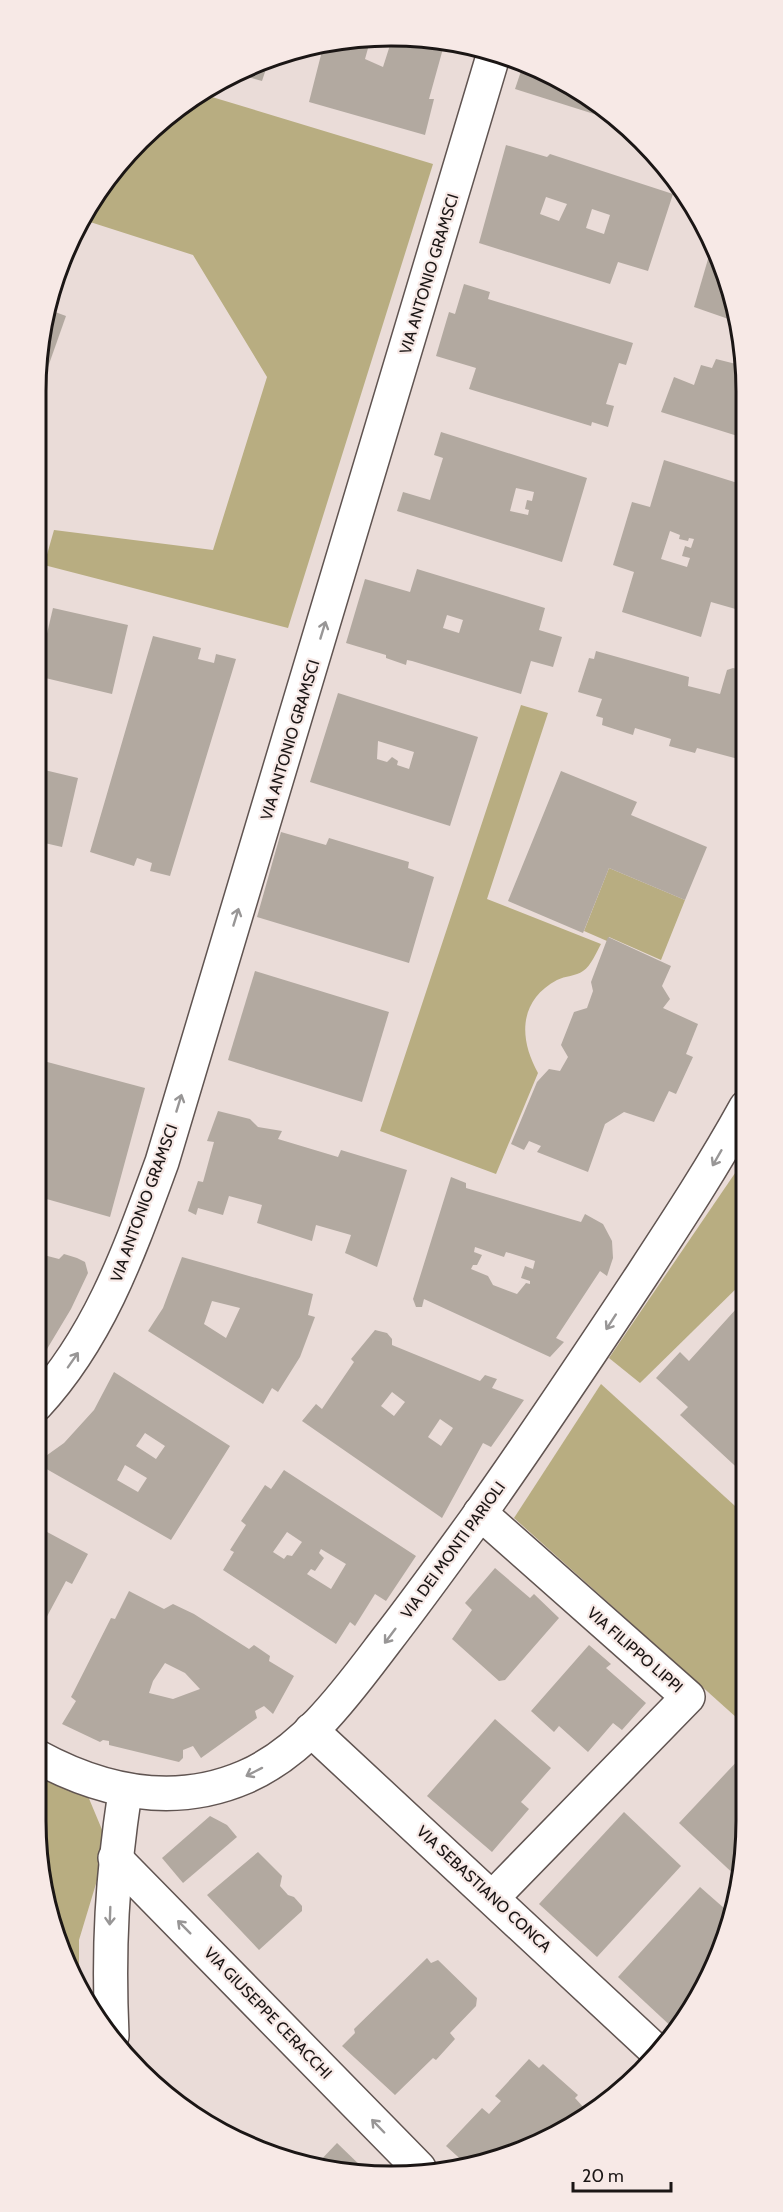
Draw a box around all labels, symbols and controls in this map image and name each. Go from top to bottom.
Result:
street label: VIA ANTONIO GRAMSCI [396,192,462,356]
one-way arrow [318,621,329,640]
street label: VIA ANTONIO GRAMSCI [257,658,323,822]
one-way arrow [231,908,242,927]
one-way arrow [174,1094,185,1113]
street label: VIA ANTONIO GRAMSCI [107,1121,181,1285]
one-way arrow [710,1149,722,1166]
one-way arrow [605,1313,617,1330]
one-way arrow [67,1352,79,1368]
street label: VIA DEI MONTI PARIOLI [397,1478,509,1622]
street label: VIA FILIPPO LIPPI [583,1603,687,1697]
one-way arrow [384,1627,397,1643]
one-way arrow [245,1767,263,1779]
street label: VIA SEBASTIANO CONCA [413,1822,555,1956]
one-way arrow [105,1905,116,1925]
one-way arrow [176,1919,191,1934]
street label: VIA GIUSEPPE CERACCHI [200,1943,336,2083]
one-way arrow [371,2119,386,2134]
scale bar [573,2155,670,2193]
text: 20 m [582,2165,624,2187]

